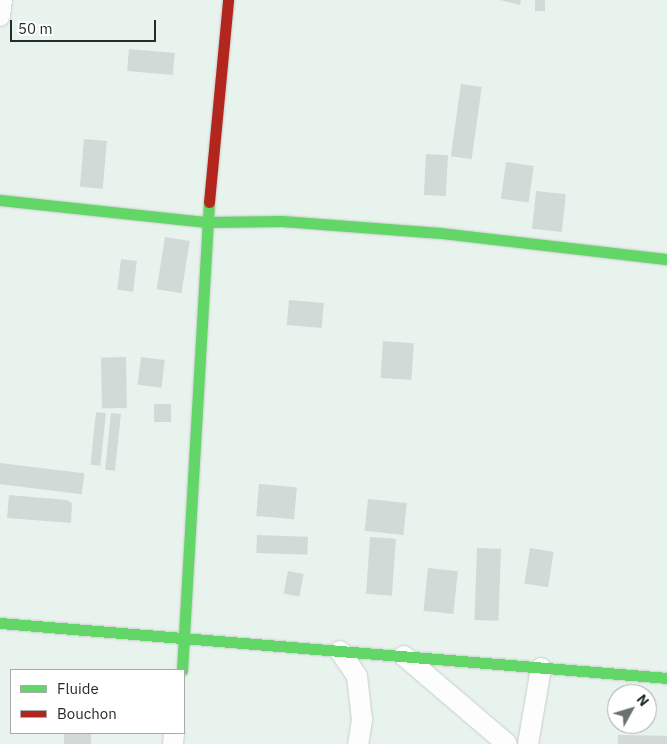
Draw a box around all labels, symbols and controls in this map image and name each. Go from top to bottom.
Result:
scale bar [12,10,159,42]
text: 50 m [18,19,53,38]
legend [10,669,185,734]
text: Fluide [57,679,99,698]
north arrow [607,684,657,734]
text: N [633,691,653,710]
text: Bouchon [57,704,117,723]

